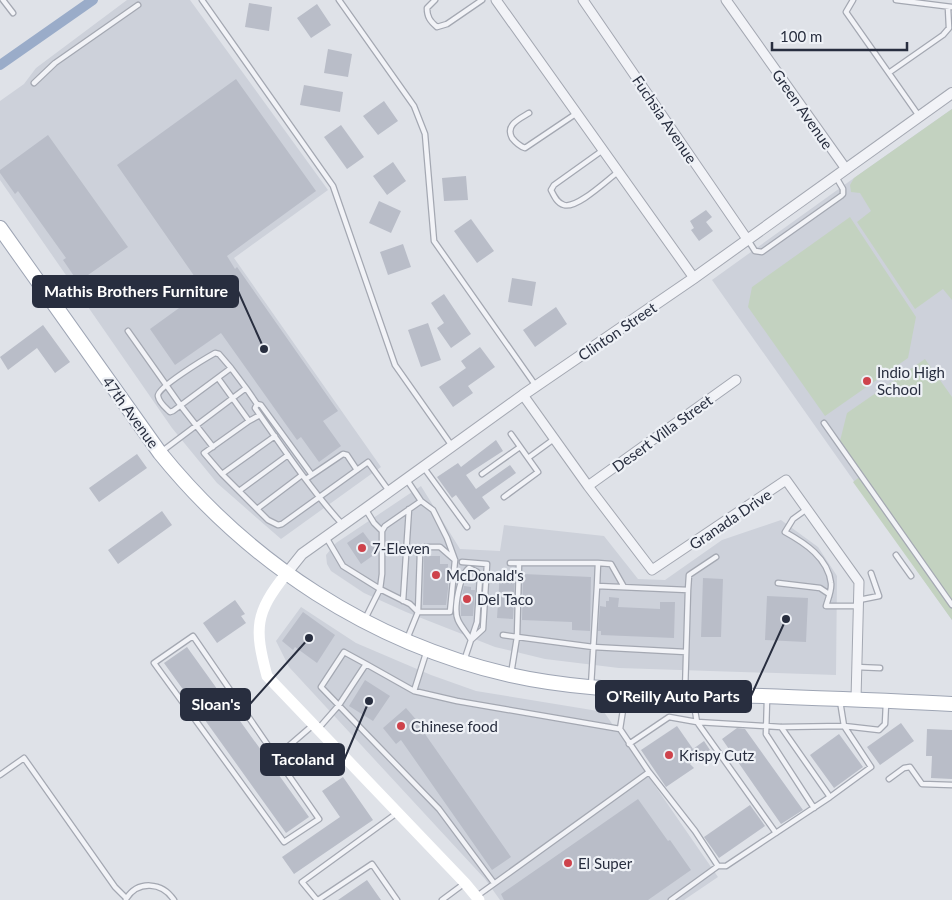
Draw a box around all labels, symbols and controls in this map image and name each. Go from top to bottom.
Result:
scale bar [772,20,907,52]
text: 100 m [780,27,822,45]
street label: Green Avenue [769,66,837,152]
street label: Fuchsia Avenue [629,72,701,167]
callout: Mathis Brothers Furniture [33,276,238,307]
text: Mathis Brothers Furniture [44,281,229,300]
street label: Clinton Street [574,298,660,364]
place label: Indio High School [877,363,945,398]
street label: 47th Avenue [99,373,163,451]
marker: Indio High School [861,375,873,387]
street label: Desert Villa Street [608,390,716,475]
street label: Granada Drive [686,485,774,553]
place label: 7-Eleven [372,539,430,557]
marker: 7-Eleven [356,542,368,554]
place label: McDonald's [446,566,524,584]
marker: McDonald's [430,569,442,581]
place label: Del Taco [477,590,533,608]
marker: Del Taco [461,593,473,605]
callout: O'Reilly Auto Parts [596,681,751,712]
text: O'Reilly Auto Parts [606,686,740,705]
callout: Sloan's [181,689,250,720]
text: Sloan's [192,694,240,713]
place label: Chinese food [411,717,498,735]
marker: Chinese food [395,720,407,732]
callout: Tacoland [261,744,344,775]
place label: Krispy Cutz [679,746,755,764]
text: Tacoland [272,749,334,768]
marker: Krispy Cutz [663,749,675,761]
place label: El Super [578,854,633,872]
marker: El Super [562,857,574,869]

